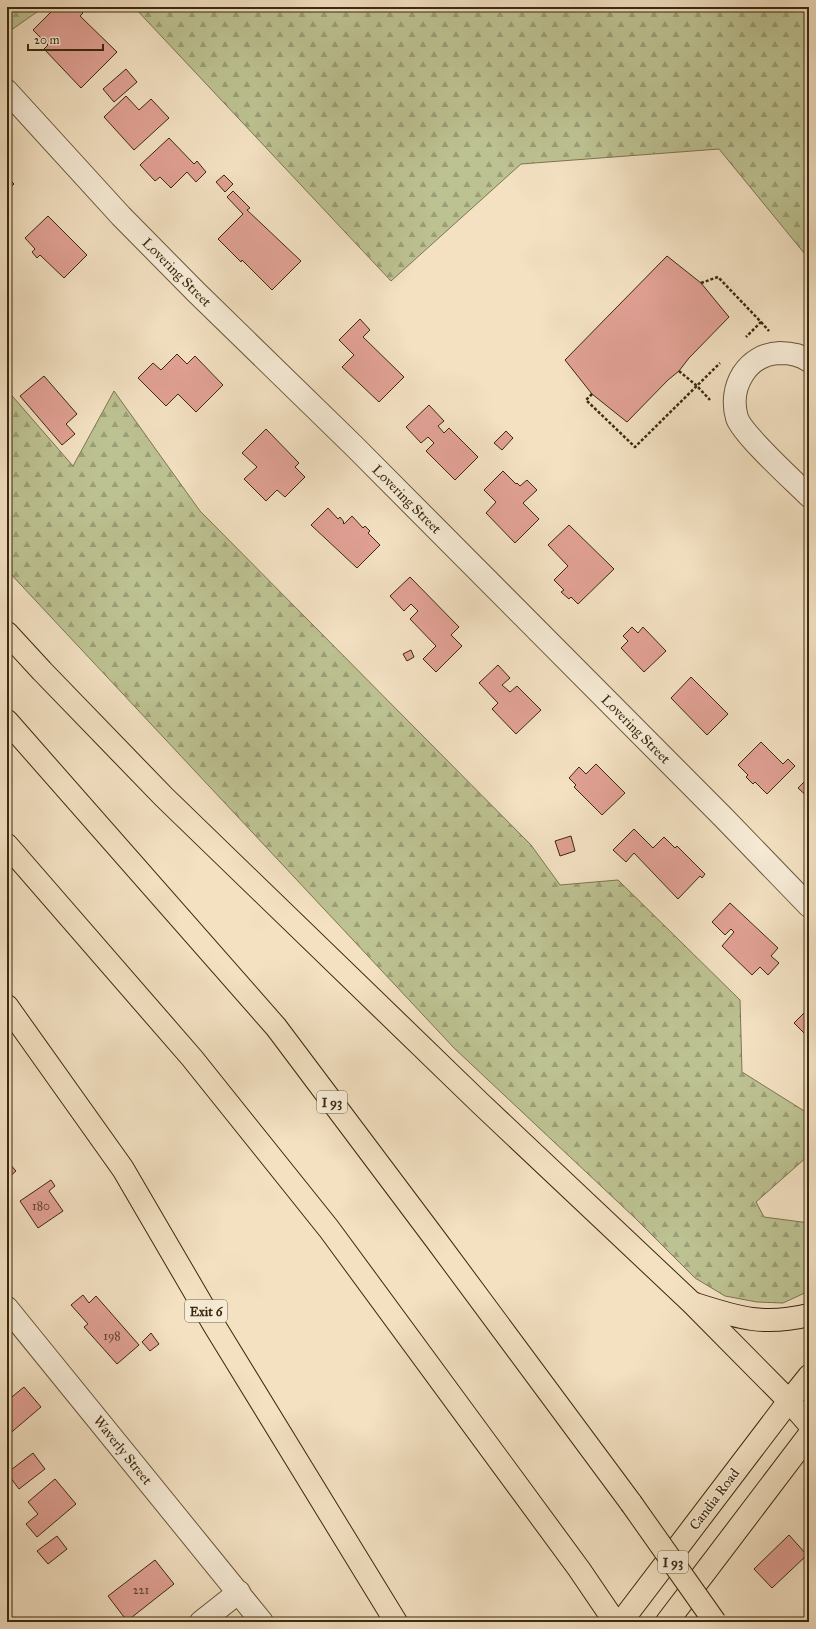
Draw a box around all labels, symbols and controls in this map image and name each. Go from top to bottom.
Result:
scale bar [28,26,103,52]
text: 20 m [34,33,60,47]
street label: Lovering Street [139,234,215,310]
street label: Lovering Street [369,461,445,537]
street label: Lovering Street [598,691,674,767]
road number: I 93 [317,1091,347,1113]
house number: 180 [32,1199,50,1213]
road number: Exit 6 [185,1300,227,1322]
house number: 198 [103,1329,121,1343]
street label: Waverly Street [90,1412,156,1488]
street label: Candia Road [686,1465,743,1533]
road number: I 93 [658,1551,688,1573]
house number: 221 [133,1583,150,1597]

